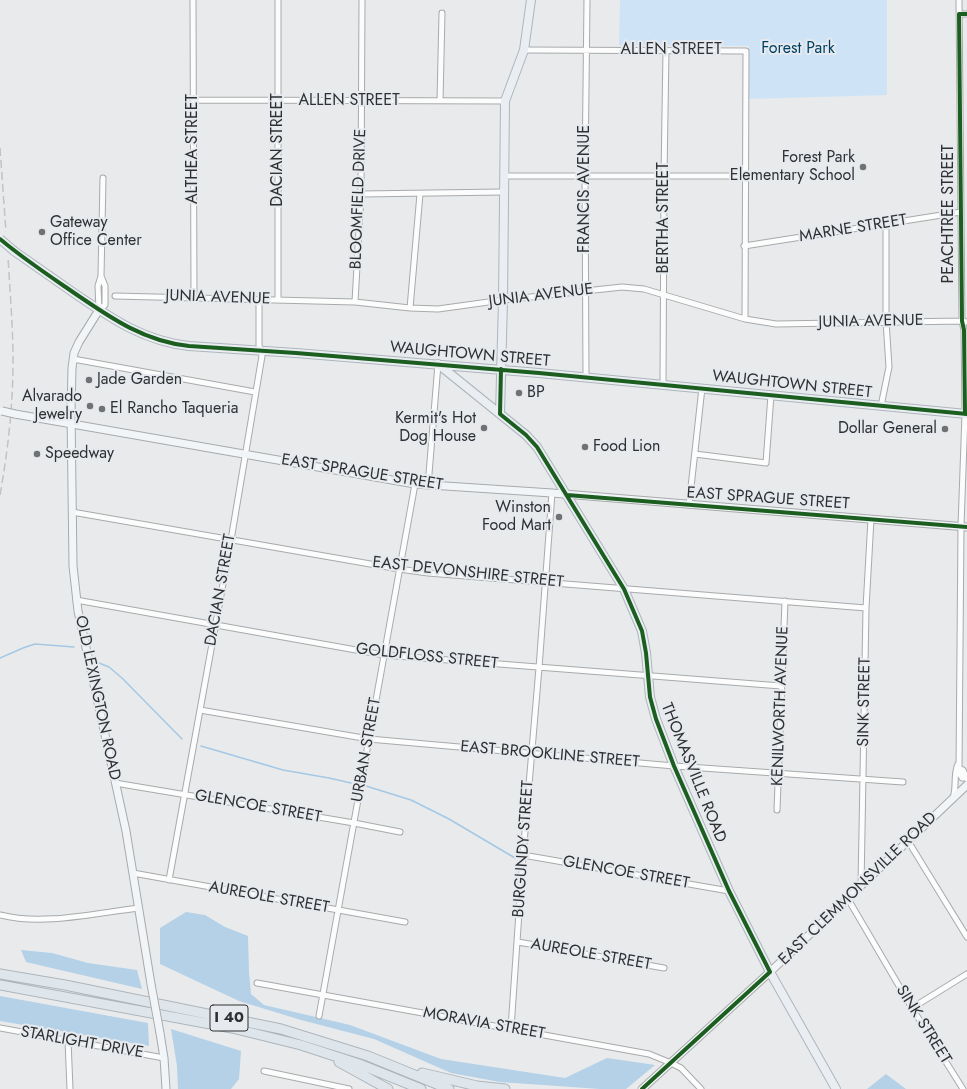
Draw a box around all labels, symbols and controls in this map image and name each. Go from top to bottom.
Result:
park label: Forest Park [761,39,835,59]
street label: ALLEN STREET [620,40,722,60]
street label: ALLEN STREET [298,91,400,111]
street label: DACIAN STREET [268,93,288,207]
street label: ALTHEA STREET [183,94,203,204]
street label: FRANCIS AVENUE [575,125,595,253]
street label: BLOOMFIELD DRIVE [347,128,371,270]
street label: PEACHTREE STREET [939,144,959,284]
place label: Forest Park Elementary School [730,148,855,186]
street label: BERTHA STREET [654,162,674,274]
marker: Forest Park Elementary School [858,162,868,172]
street label: MARNE STREET [798,211,908,247]
place label: Gateway Office Center [50,213,142,251]
marker: Gateway Office Center [37,227,47,237]
street label: JUNIA AVENUE [488,280,594,312]
street label: JUNIA AVENUE [165,287,271,309]
street label: JUNIA AVENUE [818,311,924,333]
street label: WAUGHTOWN STREET [389,338,551,372]
street label: WAUGHTOWN STREET [711,367,873,403]
place label: Jade Garden [97,370,182,390]
marker: Jade Garden [84,375,94,385]
place label: BP [527,383,545,403]
place label: Alvarado Jewelry [22,387,82,425]
marker: BP [514,388,524,398]
place label: El Rancho Taqueria [110,399,239,419]
marker: Alvarado Jewelry [85,401,95,411]
marker: El Rancho Taqueria [97,404,107,414]
place label: Kermit's Hot Dog House [395,409,476,447]
place label: Dollar General [838,419,937,439]
marker: Kermit's Hot Dog House [479,423,489,433]
marker: Dollar General [940,424,950,434]
place label: Food Lion [593,437,660,457]
marker: Food Lion [580,442,590,452]
place label: Speedway [45,444,114,464]
marker: Speedway [32,449,42,459]
street label: EAST SPRAGUE STREET [280,451,444,495]
street label: EAST SPRAGUE STREET [686,484,850,514]
place label: Winston Food Mart [482,498,551,536]
marker: Winston Food Mart [554,512,564,522]
street label: DACIAN STREET [202,533,240,647]
street label: EAST DEVONSHIRE STREET [371,553,565,593]
street label: OLD LEXINGTON ROAD [70,614,124,782]
street label: KENILWORTH AVENUE [769,626,793,786]
street label: GOLDFLOSS STREET [355,640,499,674]
street label: SINK STREET [855,657,875,747]
street label: URBAN STREET [348,696,386,804]
street label: THOMASVILLE ROAD [656,700,730,846]
street label: EAST BROOKLINE STREET [460,738,640,772]
street label: BURGUNDY STREET [510,780,538,918]
street label: GLENCOE STREET [193,786,323,828]
street label: EAST CLEMMONSVILLE ROAD [775,808,941,970]
street label: GLENCOE STREET [561,852,691,894]
street label: AUREOLE STREET [207,878,331,918]
street label: AUREOLE STREET [529,935,653,975]
street label: SINK STREET [891,982,955,1068]
street label: MORAVIA STREET [421,1004,547,1044]
road number: I 40 [210,1005,248,1031]
street label: STARLIGHT DRIVE [19,1023,145,1063]

